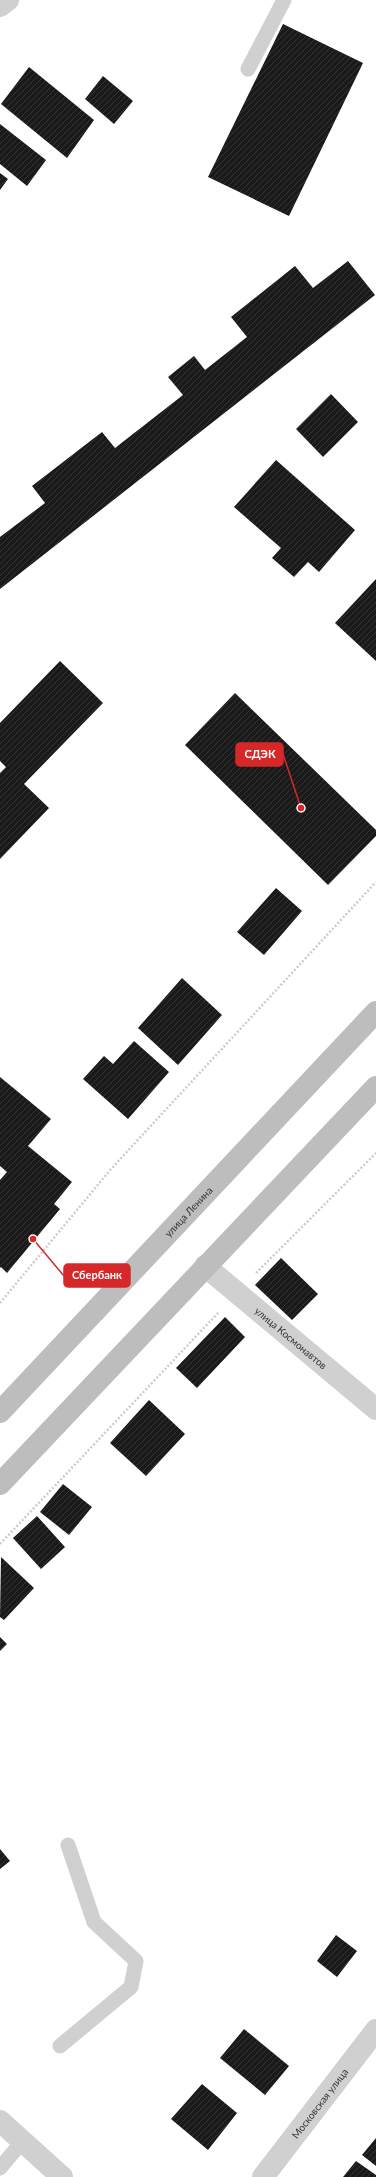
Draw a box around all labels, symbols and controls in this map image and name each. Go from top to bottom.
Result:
callout: СДЭК [236,743,283,766]
text: СДЭК [244,747,276,760]
street label: улица Ленина [162,1184,215,1239]
callout: Сбербанк [64,1264,130,1287]
text: Сбербанк [72,1268,122,1281]
street label: улица Космонавтов [252,1304,329,1371]
street label: Московская улица [289,2066,350,2141]

